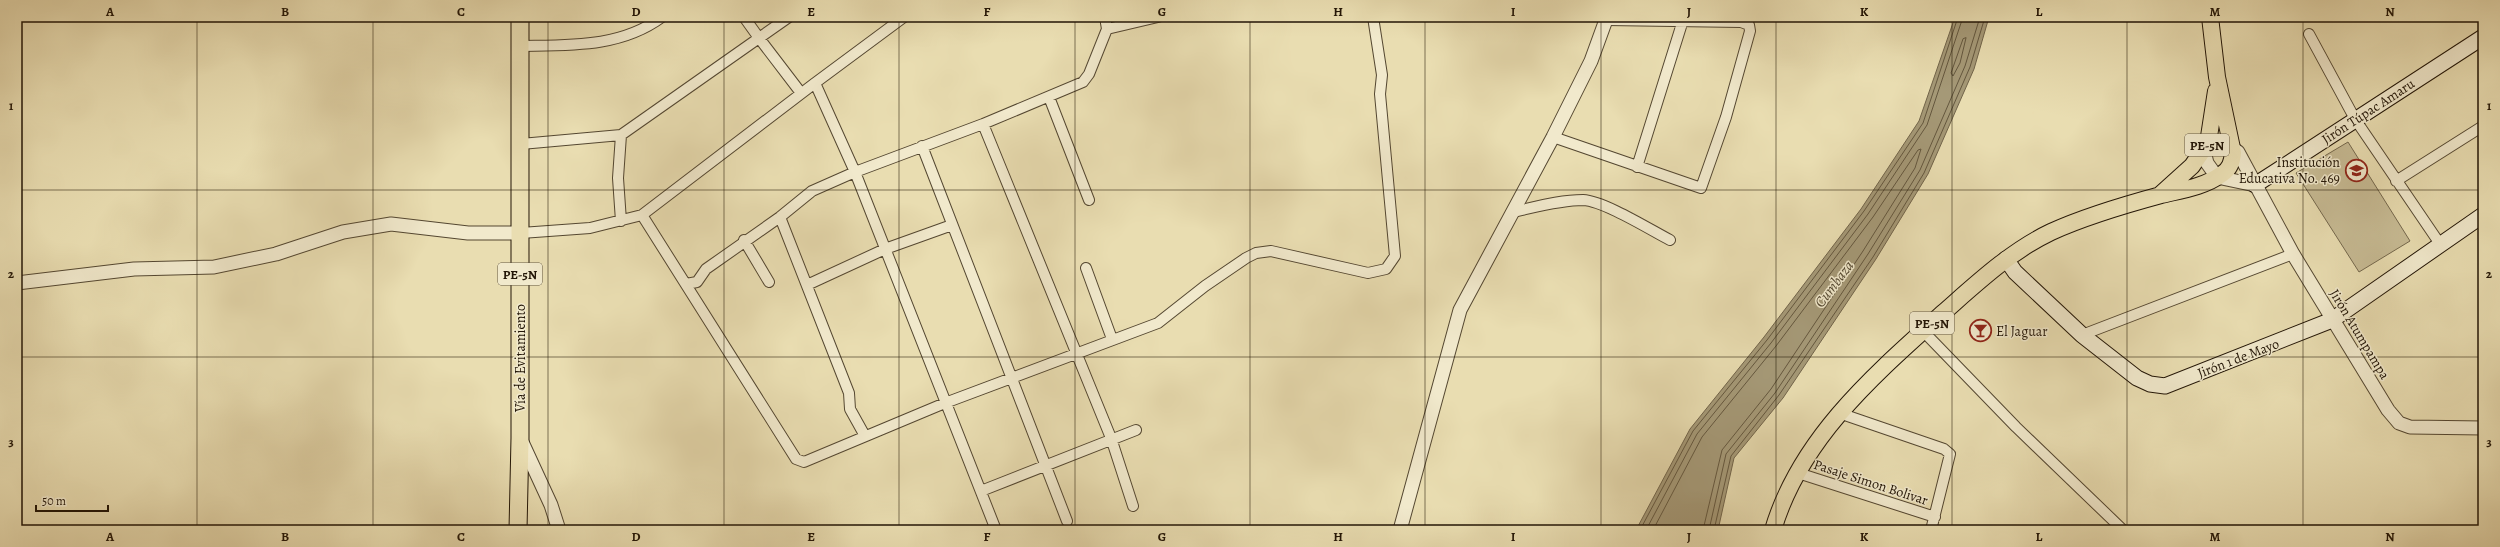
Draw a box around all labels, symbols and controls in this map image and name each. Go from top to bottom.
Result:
text: A [105,3,115,20]
text: B [281,3,289,20]
text: C [457,3,465,20]
text: D [631,3,641,20]
text: E [807,3,815,20]
text: F [984,3,991,20]
text: G [1158,3,1166,20]
text: H [1333,3,1343,20]
text: I [1511,3,1516,20]
text: J [1687,3,1691,20]
text: K [1860,3,1869,20]
text: L [2036,3,2043,20]
text: M [2210,3,2221,20]
text: N [2385,3,2395,20]
street label: Jirón Túpac Amaru [2318,74,2419,149]
text: 1 [9,97,14,114]
text: 1 [2487,97,2492,114]
road number: PE-5N [2185,134,2229,156]
place label: Institución Educativa No. 469 [2239,153,2340,188]
school or university icon: Institución Educativa No. 469 [2343,157,2369,183]
water label: Cumbaza [1810,256,1858,312]
road number: PE-5N [498,263,542,285]
text: 2 [8,265,15,282]
text: 2 [2486,265,2493,282]
street label: Jirón Atumpampa [2325,285,2394,383]
street label: Vía de Evitamiento [511,304,530,413]
road number: PE-5N [1910,312,1954,334]
bar icon: El Jaguar [1968,318,1994,344]
place label: El Jaguar [1996,322,2048,341]
street label: Jirón 1 de Mayo [2195,334,2282,383]
text: 3 [8,433,14,450]
text: 3 [2486,433,2492,450]
street label: Pasaje Simon Bolivar [1811,455,1931,510]
scale bar [36,487,108,513]
text: 50 m [42,493,66,509]
text: A [105,528,115,545]
text: B [281,528,289,545]
text: C [457,528,465,545]
text: D [631,528,641,545]
text: E [807,528,815,545]
text: F [984,528,991,545]
text: G [1158,528,1166,545]
text: H [1333,528,1343,545]
text: I [1511,528,1516,545]
text: J [1687,528,1691,545]
text: K [1860,528,1869,545]
text: L [2036,528,2043,545]
text: M [2210,528,2221,545]
text: N [2385,528,2395,545]

